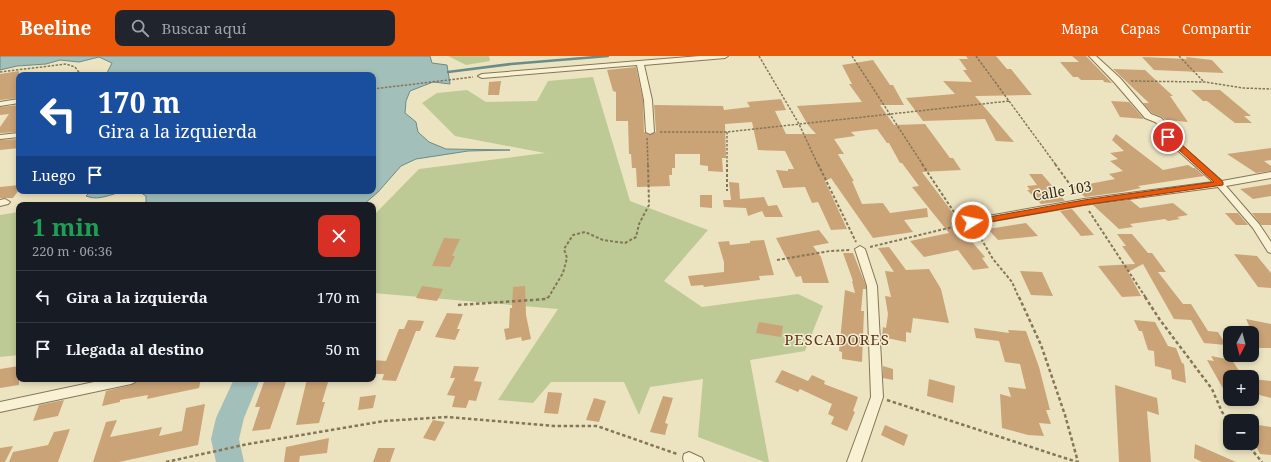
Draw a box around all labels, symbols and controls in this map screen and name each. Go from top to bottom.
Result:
search box [115,10,395,46]
text: Beeline [20,15,91,41]
icon: search [129,17,151,39]
text: Buscar aquí [161,18,246,38]
text: Mapa [1061,19,1099,38]
text: Capas [1121,19,1160,38]
text: Compartir [1182,19,1251,38]
text: 170 m [98,83,180,121]
icon: left [32,88,84,140]
text: Gira a la izquierda [98,119,257,143]
pin [1151,120,1185,154]
icon: arrive [1157,126,1179,148]
icon: arrive [84,164,106,186]
text: Luego [32,165,76,185]
street label: Calle 103 [1031,176,1093,205]
position arrow [951,201,993,243]
text: 1 min [32,210,100,243]
button: close [318,215,360,257]
text: 220 m · 06:36 [32,242,112,260]
icon: left [32,286,54,308]
text: Gira a la izquierda [66,287,208,307]
text: 170 m [317,287,360,307]
north arrow [1223,326,1259,362]
map controls [1223,326,1259,450]
district label: PESCADORES [784,329,890,349]
icon: arrive [32,338,54,360]
text: Llegada al destino [66,339,204,359]
text: 50 m [325,339,360,359]
button: + [1223,370,1259,406]
button: − [1223,414,1259,450]

